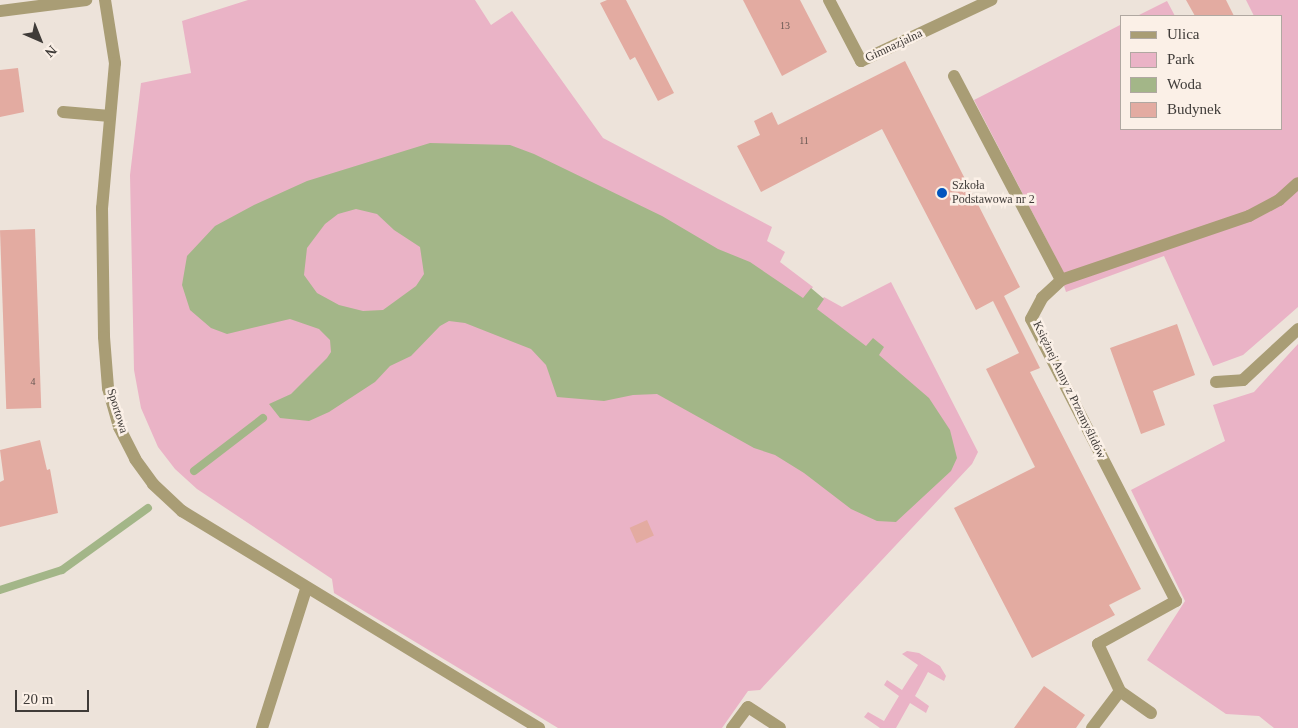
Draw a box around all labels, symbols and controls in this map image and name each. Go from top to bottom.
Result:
north arrow [15,15,65,65]
legend [1120,15,1283,130]
house number: 13 [780,20,790,32]
text: Ulica [1167,26,1199,42]
street label: Gimnazjalna [863,27,925,65]
text: N [42,42,60,60]
text: Park [1167,51,1195,67]
text: Woda [1167,76,1202,92]
text: Budynek [1167,101,1221,117]
house number: 11 [799,135,809,147]
place label: Szkoła Podstawowa nr 2 [952,179,1035,207]
marker: Szkoła Podstawowa nr 2 [936,187,948,199]
street label: Księżnej Anny z Przemyślidów [1029,319,1109,461]
house number: 4 [30,376,36,388]
street label: Sportowa [103,387,131,435]
scale bar [18,680,91,712]
text: 20 m [23,691,53,707]

